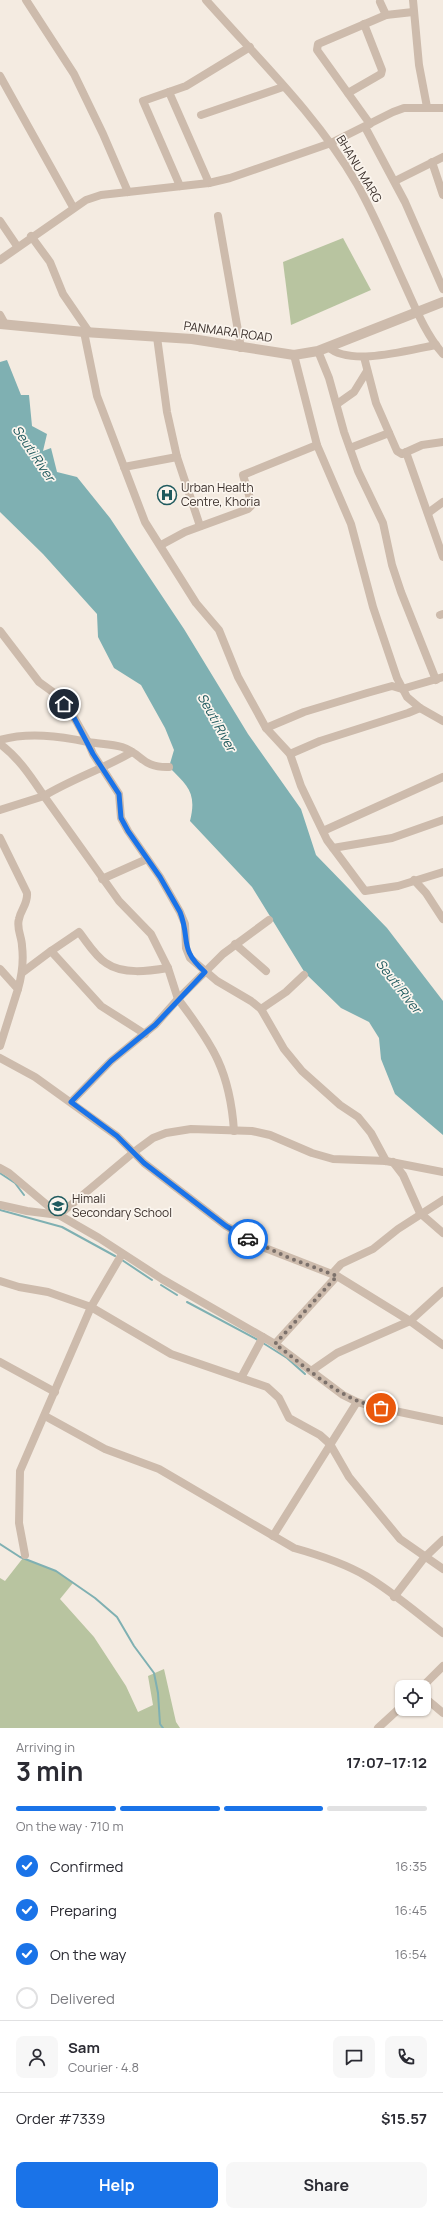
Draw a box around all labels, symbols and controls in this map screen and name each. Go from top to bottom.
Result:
street label: BHANU MARG [333,132,387,206]
street label: PANMARA ROAD [183,317,274,346]
water label: Seuti River [9,421,61,486]
place label: Urban Health Centre, Khoria [181,479,260,510]
hospital icon: Urban Health Centre, Khoria [156,484,178,506]
pin [47,687,81,721]
water label: Seuti River [194,690,242,756]
icon: home [53,693,75,715]
water label: Seuti River [372,955,427,1019]
place label: Himali Secondary School [72,1190,172,1221]
school or university icon: Himali Secondary School [47,1195,69,1217]
courier [228,1219,268,1259]
icon: car [237,1228,259,1250]
pin [364,1391,398,1425]
icon: bag [370,1397,392,1419]
map controls [395,1680,431,1716]
button: locate [395,1680,431,1716]
text: Arriving in [16,1738,75,1756]
text: 17:07–17:12 [346,1752,427,1773]
text: 3 min [16,1753,83,1789]
text: On the way · 710 m [16,1817,123,1835]
icon: check [16,1855,38,1877]
text: Confirmed [50,1856,123,1877]
text: 16:35 [395,1857,427,1875]
icon: check [16,1899,38,1921]
text: Preparing [50,1900,117,1921]
text: 16:45 [395,1901,427,1919]
icon: check [16,1943,38,1965]
text: On the way [50,1944,126,1965]
text: 16:54 [395,1945,427,1963]
text: Delivered [50,1988,115,2009]
button: person [16,2036,58,2078]
button: chat [333,2036,375,2078]
button: phone [385,2036,427,2078]
text: Sam [68,2037,100,2058]
text: Courier · 4.8 [68,2058,139,2076]
text: Order #7339 [16,2108,105,2129]
text: $15.57 [381,2108,427,2129]
button: Help [16,2162,218,2208]
button: Share [226,2162,427,2208]

